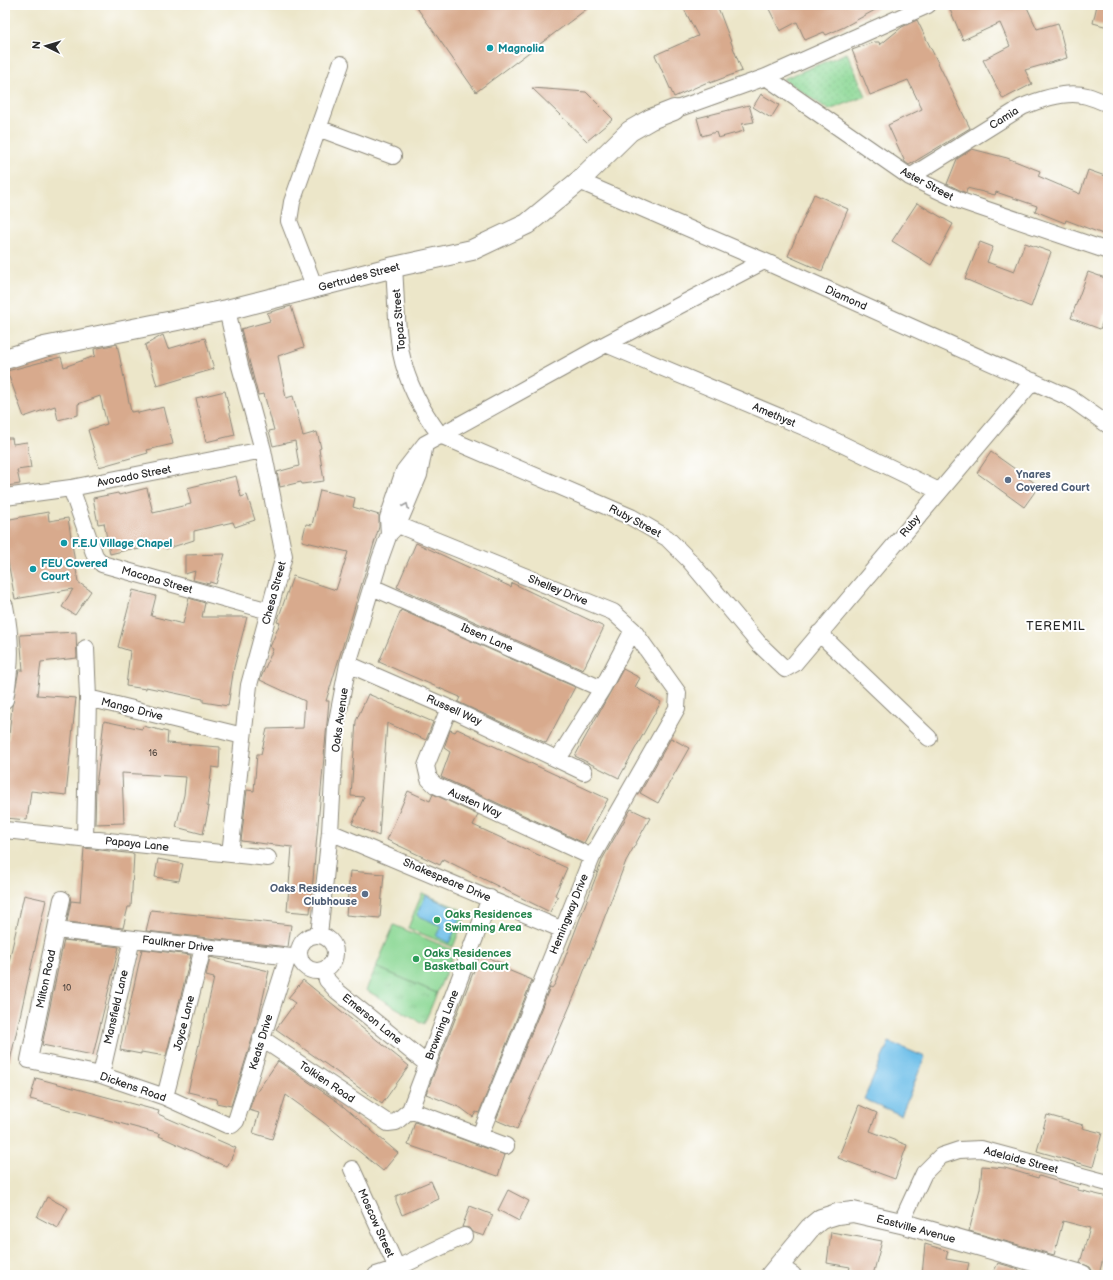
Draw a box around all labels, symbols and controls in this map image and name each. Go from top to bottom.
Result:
north arrow [26,26,66,66]
text: N [30,40,43,50]
place label: Magnolia [498,42,544,55]
marker: Magnolia [485,43,495,53]
street label: Camia [987,104,1021,132]
street label: Aster Street [898,165,956,204]
street label: Gertrudes Street [317,260,402,294]
street label: Diamond [823,283,869,313]
street label: Topaz Street [390,288,408,352]
street label: Amethyst [751,400,798,430]
street label: Avocado Street [96,462,173,490]
place label: Ynares Covered Court [1016,468,1090,494]
marker: Ynares Covered Court [1003,475,1013,485]
one-way arrow [401,502,409,510]
street label: Ruby Street [607,502,664,540]
street label: Ruby [897,512,923,540]
place label: F.E.U Village Chapel [72,537,173,550]
marker: F.E.U Village Chapel [59,538,69,548]
place label: FEU Covered Court [41,557,108,583]
street label: Chesa Street [259,559,289,626]
marker: FEU Covered Court [28,564,38,574]
street label: Macopa Street [120,564,195,597]
street label: Shelley Drive [526,572,590,608]
district label: TEREMIL [1026,619,1086,634]
street label: Ibsen Lane [459,621,516,655]
street label: Oaks Avenue [329,686,351,753]
street label: Russell Way [424,692,484,728]
street label: Mango Drive [100,695,165,723]
house number: 16 [149,748,158,759]
street label: Austen Way [446,785,504,821]
street label: Papaya Lane [104,834,170,854]
street label: Shakespeare Drive [401,856,493,905]
street label: Hemingway Drive [547,872,591,956]
place label: Oaks Residences Clubhouse [270,882,358,908]
marker: Oaks Residences Clubhouse [360,889,370,899]
place label: Oaks Residences Swimming Area [445,908,533,934]
marker: Oaks Residences Swimming Area [432,915,442,925]
street label: Faulkner Drive [141,933,215,955]
place label: Oaks Residences Basketball Court [424,947,512,973]
street label: Milton Road [33,949,59,1009]
marker: Oaks Residences Basketball Court [411,954,421,964]
street label: Mansfield Lane [101,968,131,1045]
house number: 10 [63,983,71,994]
street label: Browning Lane [423,988,462,1062]
street label: Emerson Lane [340,991,405,1047]
street label: Joyce Lane [171,994,197,1052]
street label: Keats Drive [246,1012,276,1071]
street label: Tolkien Road [297,1059,357,1105]
street label: Dickens Road [98,1070,168,1104]
street label: Adelaide Street [982,1144,1060,1176]
street label: Moscow Street [355,1187,397,1260]
street label: Eastville Avenue [875,1212,957,1246]

